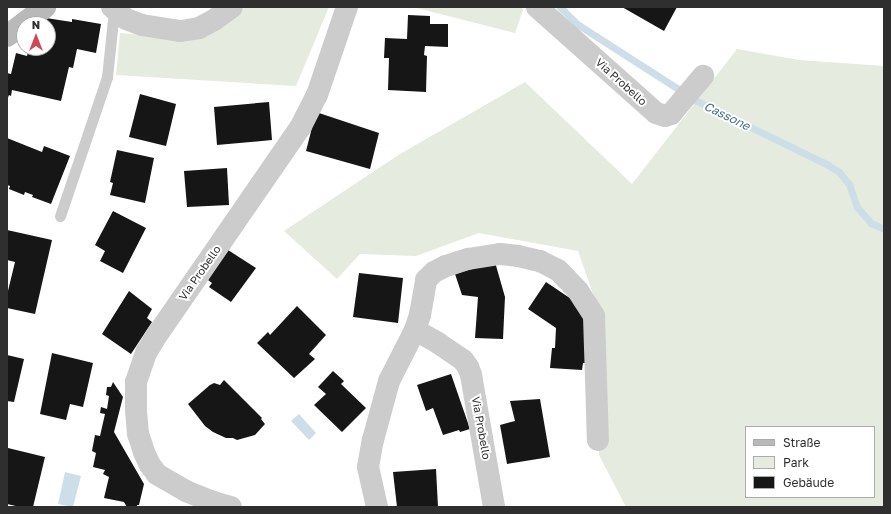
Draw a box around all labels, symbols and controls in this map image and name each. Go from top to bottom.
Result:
north arrow [16,16,56,56]
text: N [32,18,40,31]
street label: Via Probello [593,56,649,108]
water label: Cassone [702,99,752,133]
street label: Via Probello [176,243,224,303]
street label: Via Probello [469,395,493,461]
legend [745,426,875,498]
text: Straße [783,435,821,450]
text: Park [783,455,809,470]
text: Gebäude [783,475,834,490]

